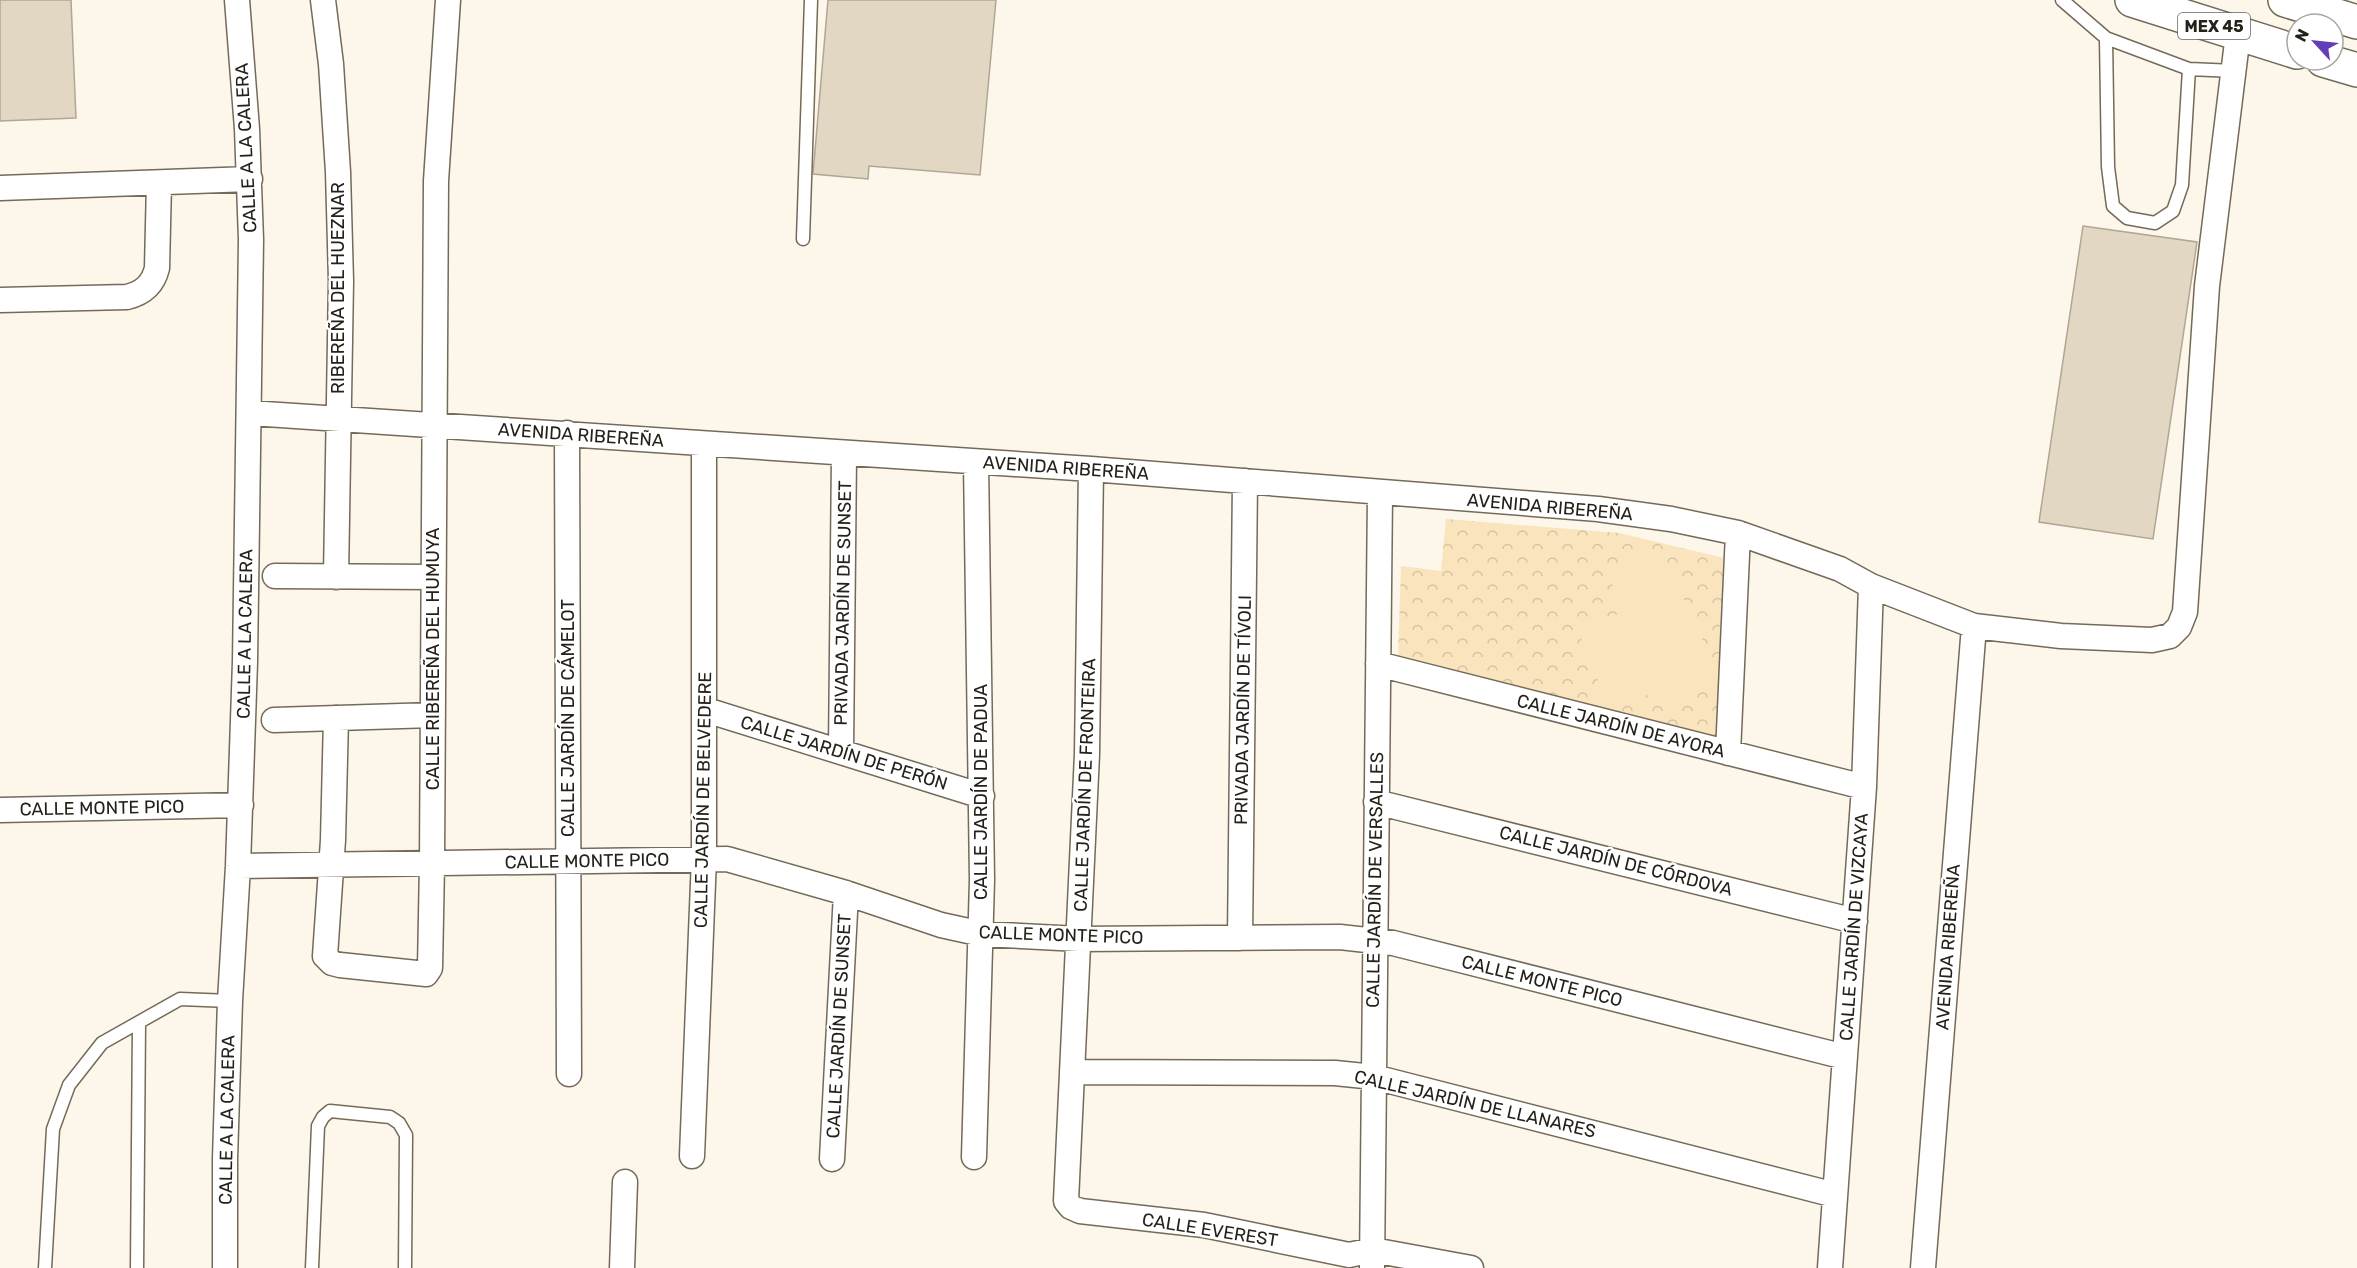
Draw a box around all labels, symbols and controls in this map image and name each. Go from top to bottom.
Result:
north arrow [2285,12,2345,72]
road number: MEX 45 [2178,13,2250,39]
text: N [2291,26,2313,45]
street label: CALLE A LA CALERA [231,63,261,233]
street label: RIBEREÑA DEL HUEZNAR [327,182,349,394]
street label: AVENIDA RIBEREÑA [497,418,665,452]
street label: AVENIDA RIBEREÑA [982,451,1150,485]
street label: PRIVADA JARDÍN DE SUNSET [830,480,856,726]
street label: AVENIDA RIBEREÑA [1466,489,1634,525]
street label: CALLE RIBEREÑA DEL HUMUYA [422,528,444,790]
street label: CALLE A LA CALERA [233,549,257,719]
street label: PRIVADA JARDÍN DE TÍVOLI [1230,595,1256,825]
street label: CALLE JARDÍN DE CÁMELOT [557,599,579,837]
street label: CALLE JARDÍN DE FRONTEIRA [1070,658,1100,912]
street label: CALLE JARDÍN DE BELVEDERE [690,672,716,928]
street label: CALLE JARDÍN DE PADUA [970,684,992,900]
street label: CALLE JARDÍN DE AYORA [1515,689,1727,763]
street label: CALLE JARDÍN DE PERÓN [738,711,950,795]
street label: CALLE JARDÍN DE VERSALLES [1362,752,1388,1008]
street label: CALLE MONTE PICO [19,796,185,820]
street label: CALLE JARDÍN DE VIZCAYA [1835,812,1873,1042]
street label: CALLE JARDÍN DE CÓRDOVA [1497,821,1735,901]
street label: CALLE MONTE PICO [504,849,670,873]
street label: AVENIDA RIBEREÑA [1931,863,1965,1031]
street label: CALLE JARDÍN DE SUNSET [822,913,856,1139]
street label: CALLE MONTE PICO [978,921,1144,949]
street label: CALLE MONTE PICO [1459,950,1625,1012]
street label: CALLE A LA CALERA [215,1035,239,1205]
street label: CALLE JARDÍN DE LLANARES [1352,1065,1598,1143]
street label: CALLE EVEREST [1141,1208,1279,1252]

